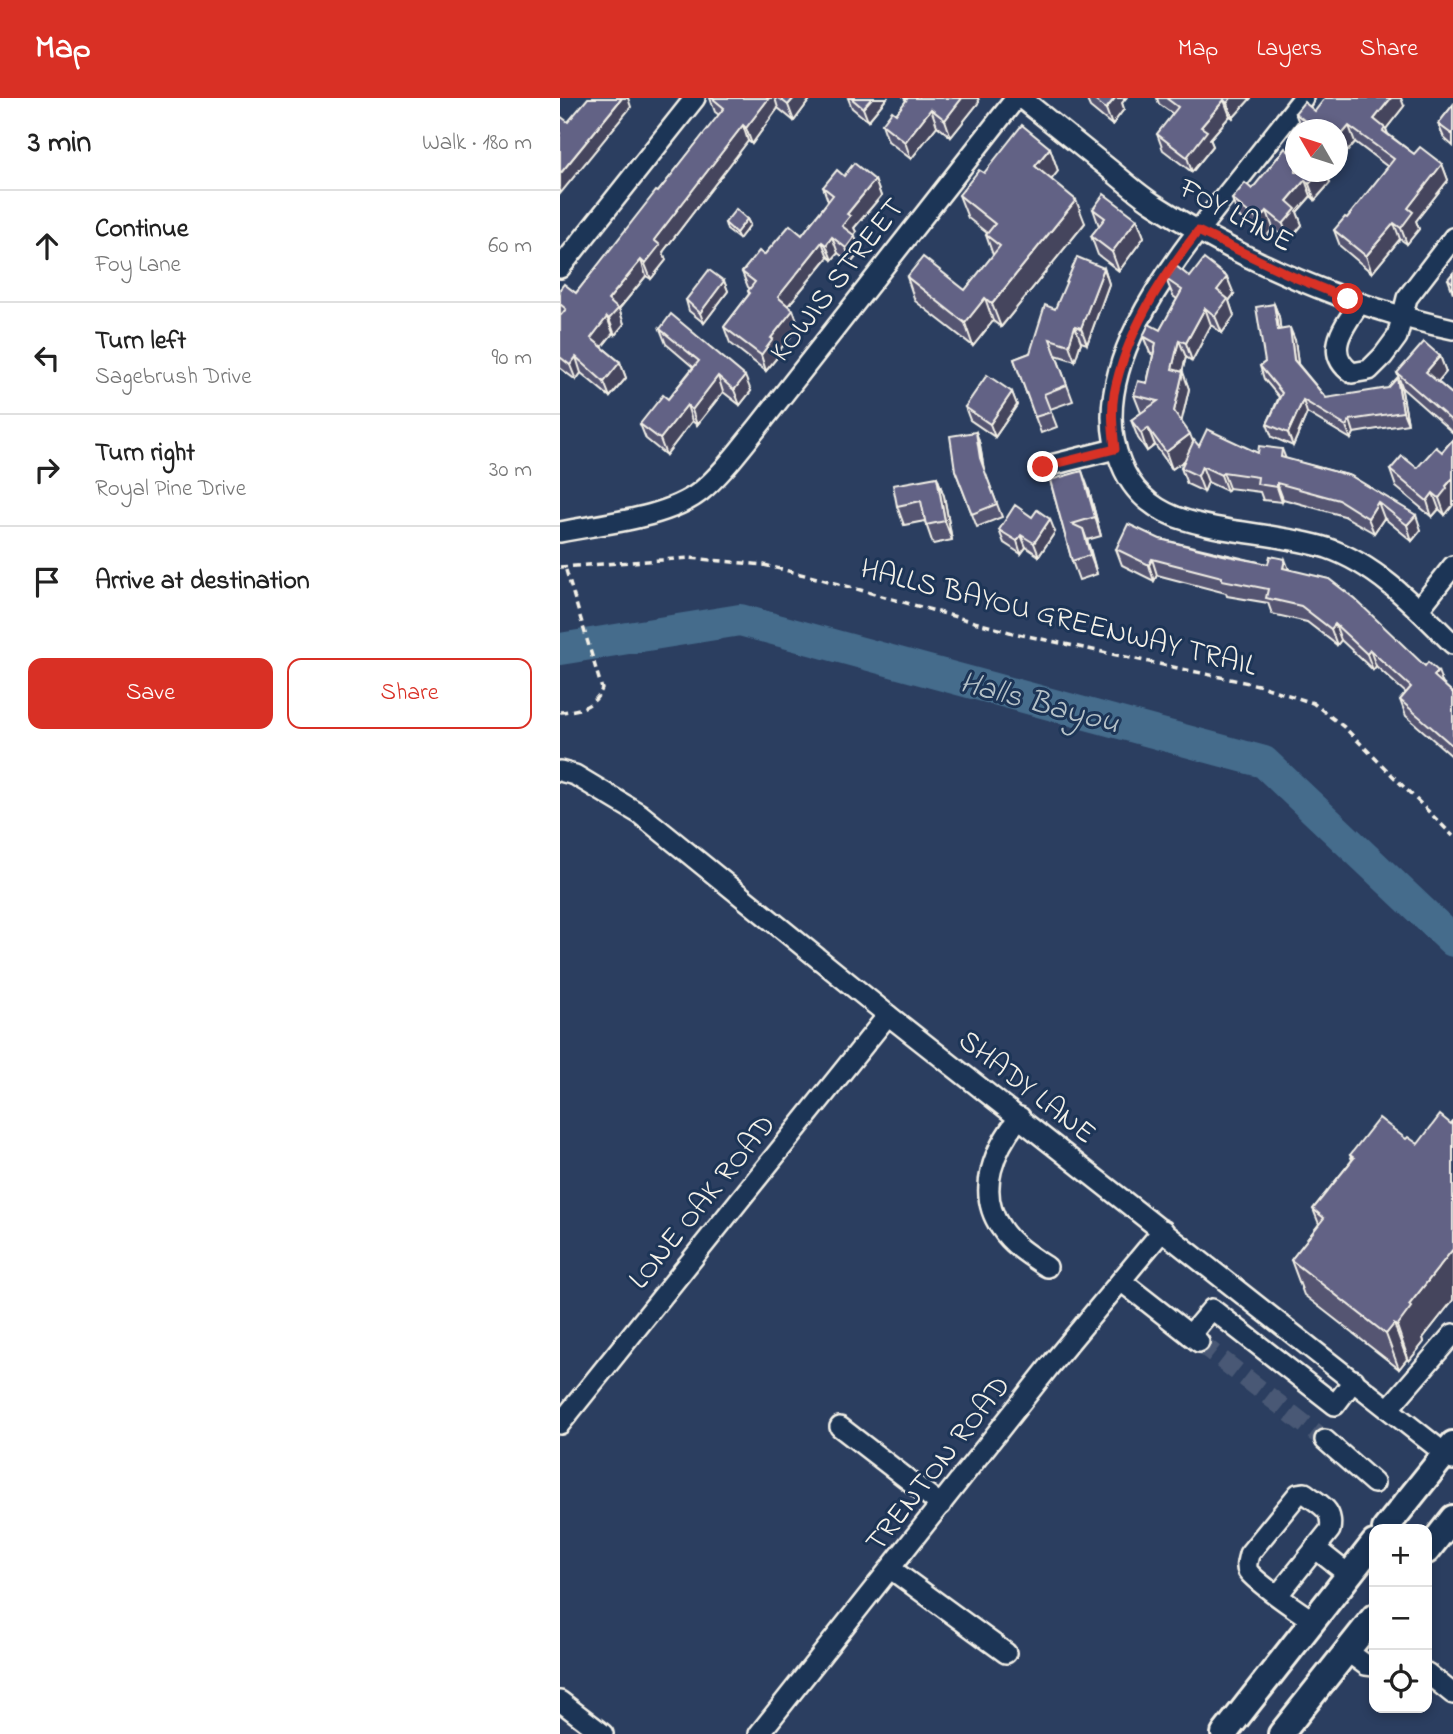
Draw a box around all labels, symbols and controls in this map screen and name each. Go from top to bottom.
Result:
text: Map [35,25,91,73]
text: Map [1178,32,1218,67]
text: Layers [1256,32,1322,67]
text: Share [1360,32,1418,67]
north arrow [1285,119,1348,182]
text: 3 min [28,122,91,166]
text: Walk · 180 m [422,127,532,160]
street label: FOY LANE [1170,168,1301,265]
street label: KOWIS STREET [760,189,917,372]
text: Continue [95,211,188,249]
icon: ahead [28,227,66,265]
text: 60 m [488,230,532,263]
text: Foy Lane [95,249,181,282]
route start [1332,283,1363,314]
text: Turn left [95,323,186,361]
icon: left [28,339,66,377]
text: 90 m [492,342,532,375]
text: Sagebrush Drive [95,361,252,394]
text: Turn right [95,435,195,473]
icon: right [28,451,66,489]
route end [1027,451,1058,482]
text: 30 m [489,454,532,487]
text: Royal Pine Drive [95,473,246,506]
street label: HALLS BAYOU GREENWAY TRAIL [856,548,1262,690]
icon: arrive [28,563,66,601]
text: Arrive at destination [95,563,310,601]
button: Save [28,658,273,729]
button: Share [287,658,532,729]
water label: Halls Bayou [954,661,1124,748]
street label: SHADY LANE [948,1020,1104,1156]
street label: LONE OAK ROAD [619,1106,788,1300]
street label: TRENTON ROAD [856,1367,1023,1563]
map controls [1369,1524,1432,1713]
button: + [1369,1524,1432,1587]
button: − [1369,1587,1432,1650]
button: locate [1369,1650,1432,1713]

